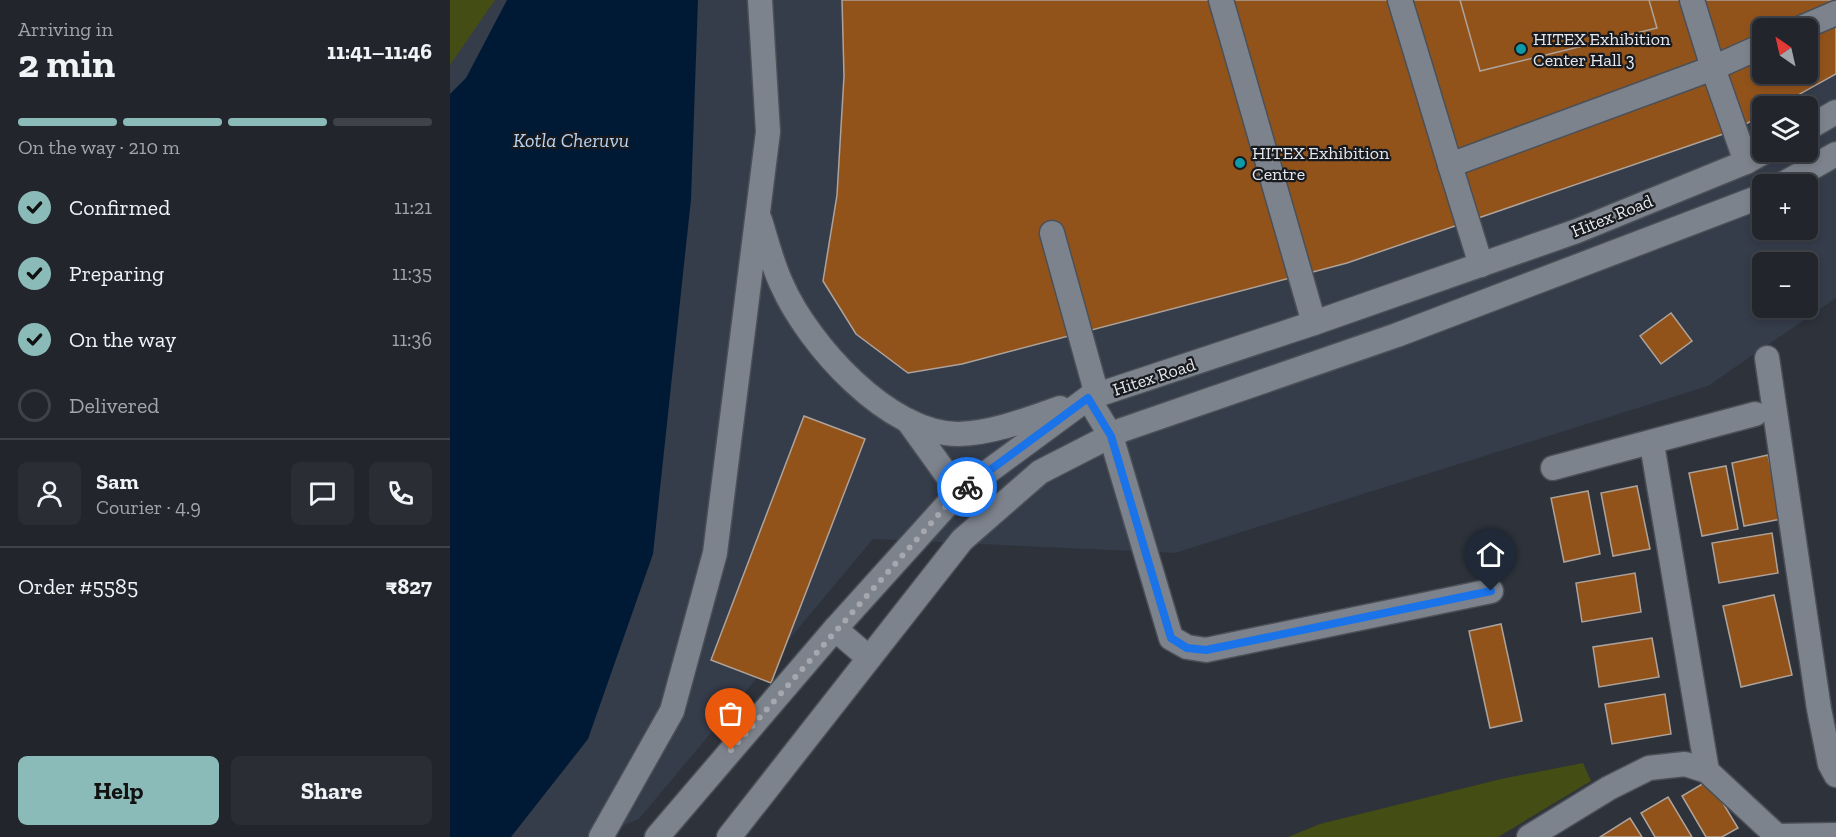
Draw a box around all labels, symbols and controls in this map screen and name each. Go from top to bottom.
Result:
text: Arriving in [18,17,113,41]
north arrow [1752,18,1818,84]
map controls [1752,18,1818,318]
place label: HITEX Exhibition Center Hall 3 [1533,28,1671,71]
text: 11:41–11:46 [327,38,432,65]
text: 2 min [18,40,115,87]
marker: HITEX Exhibition Center Hall 3 [1514,42,1528,56]
button: layers [1752,96,1818,162]
water label: Kotla Cheruvu [513,128,629,152]
text: On the way · 210 m [18,135,180,159]
place label: HITEX Exhibition Centre [1252,142,1390,185]
marker: HITEX Exhibition Centre [1233,156,1247,170]
button: + [1752,174,1818,240]
street label: Hitex Road [1568,190,1656,242]
icon: check [18,191,51,224]
text: Confirmed [69,194,170,221]
text: 11:21 [394,195,432,219]
button: − [1752,252,1818,318]
icon: check [18,257,51,290]
text: Preparing [69,260,164,287]
text: 11:35 [392,261,432,285]
icon: check [18,323,51,356]
text: On the way [69,326,176,353]
text: 11:36 [392,327,432,351]
street label: Hitex Road [1110,353,1198,401]
text: Delivered [69,392,159,419]
courier [937,457,997,517]
button: person [18,462,81,525]
button: chat [291,462,354,525]
button: phone [369,462,432,525]
text: Sam [96,468,139,495]
icon: bike [951,471,984,504]
text: Courier · 4.9 [96,495,201,519]
pin [1465,529,1516,591]
icon: home [1474,538,1507,571]
text: Order #5585 [18,573,138,600]
text: ₹827 [386,573,432,600]
pin [705,688,756,750]
icon: bag [714,697,747,730]
button: Help [18,756,219,825]
button: Share [231,756,432,825]

